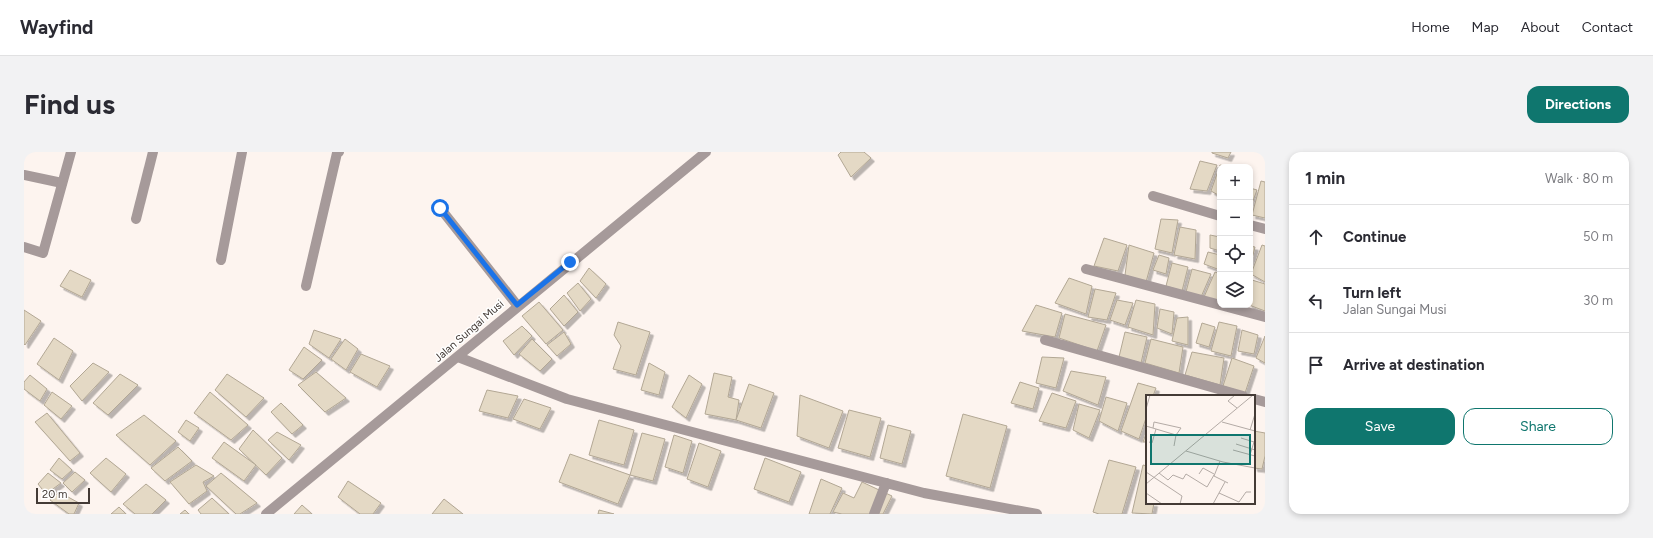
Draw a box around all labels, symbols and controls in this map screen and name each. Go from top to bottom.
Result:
text: Wayfind [20,16,93,39]
text: Home [1411,19,1450,36]
text: Map [1472,19,1499,36]
text: About [1521,19,1560,36]
text: Contact [1582,19,1633,36]
button: Directions [1527,86,1629,123]
text: Find us [24,87,115,121]
map controls [1217,164,1253,308]
button: + [1217,164,1253,200]
text: 1 min [1305,168,1345,188]
text: Walk · 80 m [1545,171,1613,186]
route start [431,199,449,217]
button: − [1217,200,1253,236]
icon: ahead [1305,226,1327,248]
text: Continue [1343,228,1406,246]
text: 50 m [1583,229,1613,244]
button: locate [1217,236,1253,272]
route end [561,253,579,271]
button: layers [1217,272,1253,308]
text: Turn left [1343,284,1401,302]
icon: left [1305,290,1327,312]
text: 30 m [1583,293,1613,308]
street label: Jalan Sungai Musi [432,297,506,365]
text: Jalan Sungai Musi [1343,302,1447,317]
icon: arrive [1305,354,1327,376]
text: Arrive at destination [1343,356,1484,374]
inset map [1146,395,1255,504]
button: Save [1305,408,1455,445]
button: Share [1463,408,1613,445]
scale bar [36,486,90,505]
text: 20 m [42,488,67,501]

